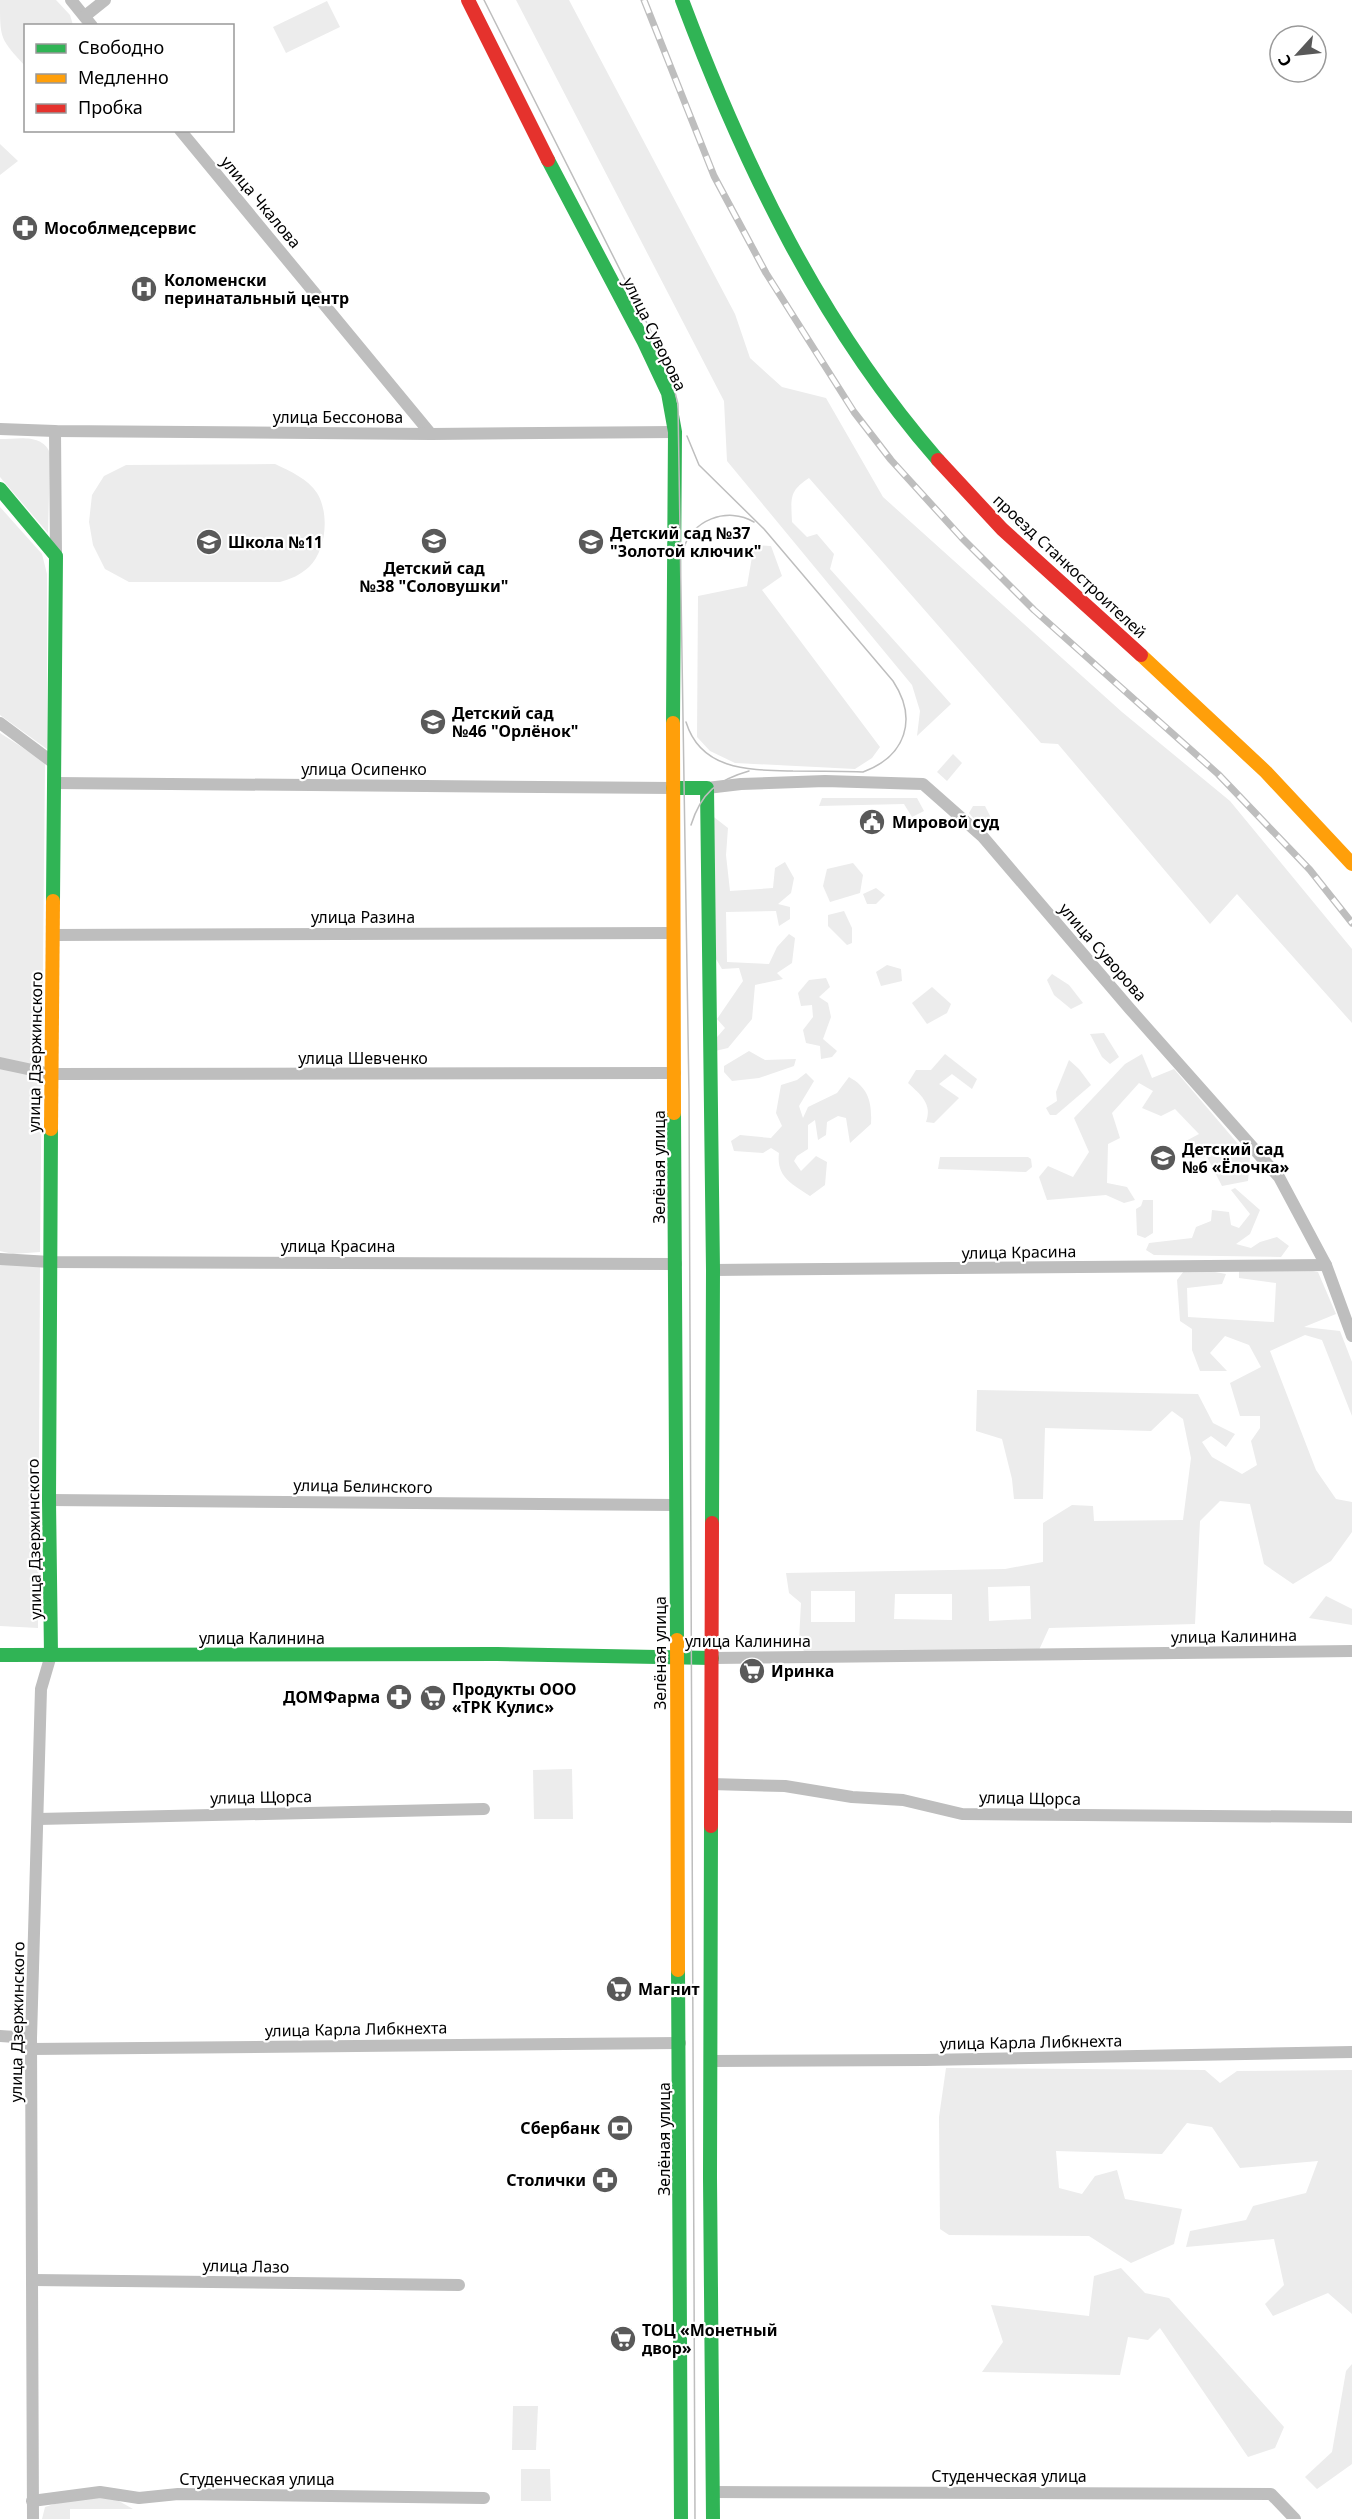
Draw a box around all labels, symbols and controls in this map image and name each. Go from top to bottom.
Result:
legend [24,24,234,132]
north arrow [1268,24,1328,84]
text: Свободно [78,35,164,59]
text: С [1272,51,1297,70]
text: Медленно [78,65,169,89]
text: Пробка [78,95,143,119]
street label: улица Чкалова [216,151,306,253]
pharmacy icon: Мособлмедсервис [10,213,40,243]
place label: Мособлмедсервис [44,217,196,239]
place label: Коломенски перинатальный центр [164,269,349,309]
hospital icon: Коломенски перинатальный центр [129,274,159,304]
street label: улица Суворова [618,274,692,394]
street label: улица Бессонова [273,406,403,428]
street label: проезд Станкостроителей [989,489,1151,643]
place label: Детский сад №37 "Золотой ключик" [610,522,761,562]
school or university icon: Детский сад №38 "Соловушки" [419,526,449,556]
school or university icon: Школа №11 [194,527,224,557]
school or university icon: Детский сад №37 "Золотой ключик" [576,527,606,557]
place label: Школа №11 [228,531,323,553]
place label: Детский сад №38 "Соловушки" [360,557,508,597]
place label: Детский сад №46 "Орлёнок" [452,702,578,742]
school or university icon: Детский сад №46 "Орлёнок" [418,707,448,737]
street label: улица Осипенко [301,758,427,780]
public building icon: Мировой суд [857,807,887,837]
place label: Мировой суд [892,811,1000,833]
street label: улица Суворова [1054,898,1152,1006]
street label: улица Разина [311,906,415,928]
street label: улица Дзержинского [23,971,47,1133]
street label: улица Шевченко [298,1047,428,1069]
street label: Зелёная улица [648,1110,670,1224]
place label: Детский сад №6 «Ёлочка» [1182,1138,1290,1178]
school or university icon: Детский сад №6 «Ёлочка» [1148,1143,1178,1173]
street label: улица Красина [281,1235,395,1257]
street label: улица Красина [961,1240,1077,1264]
street label: улица Дзержинского [22,1458,46,1620]
street label: улица Белинского [293,1474,433,1498]
street label: Зелёная улица [649,1596,671,1710]
street label: улица Калинина [1171,1624,1297,1648]
street label: улица Калинина [199,1627,325,1649]
street label: улица Калинина [685,1630,811,1652]
supermarket icon: Иринка [737,1656,767,1686]
place label: Иринка [771,1660,834,1682]
place label: Продукты ООО «ТРК Кулис» [452,1678,577,1718]
pharmacy icon: ДОМФарма [384,1682,414,1712]
supermarket icon: Продукты ООО «ТРК Кулис» [418,1683,448,1713]
place label: ДОМФарма [283,1686,380,1708]
street label: улица Щорса [210,1785,312,1809]
street label: улица Щорса [979,1786,1081,1810]
street label: улица Дзержинского [5,1941,29,2103]
supermarket icon: Магнит [604,1974,634,2004]
place label: Магнит [638,1978,700,2000]
street label: улица Карла Либкнехта [265,2016,447,2042]
street label: улица Карла Либкнехта [940,2029,1122,2055]
street label: Зелёная улица [653,2082,675,2196]
bank icon: Сбербанк [605,2113,635,2143]
place label: Сбербанк [520,2117,600,2139]
pharmacy icon: Столички [590,2165,620,2195]
place label: Столички [506,2169,586,2191]
street label: улица Лазо [202,2254,290,2278]
place label: ТОЦ «Монетный двор» [642,2319,777,2359]
supermarket icon: ТОЦ «Монетный двор» [608,2324,638,2354]
street label: Студенческая улица [931,2465,1087,2487]
street label: Студенческая улица [179,2468,335,2490]

